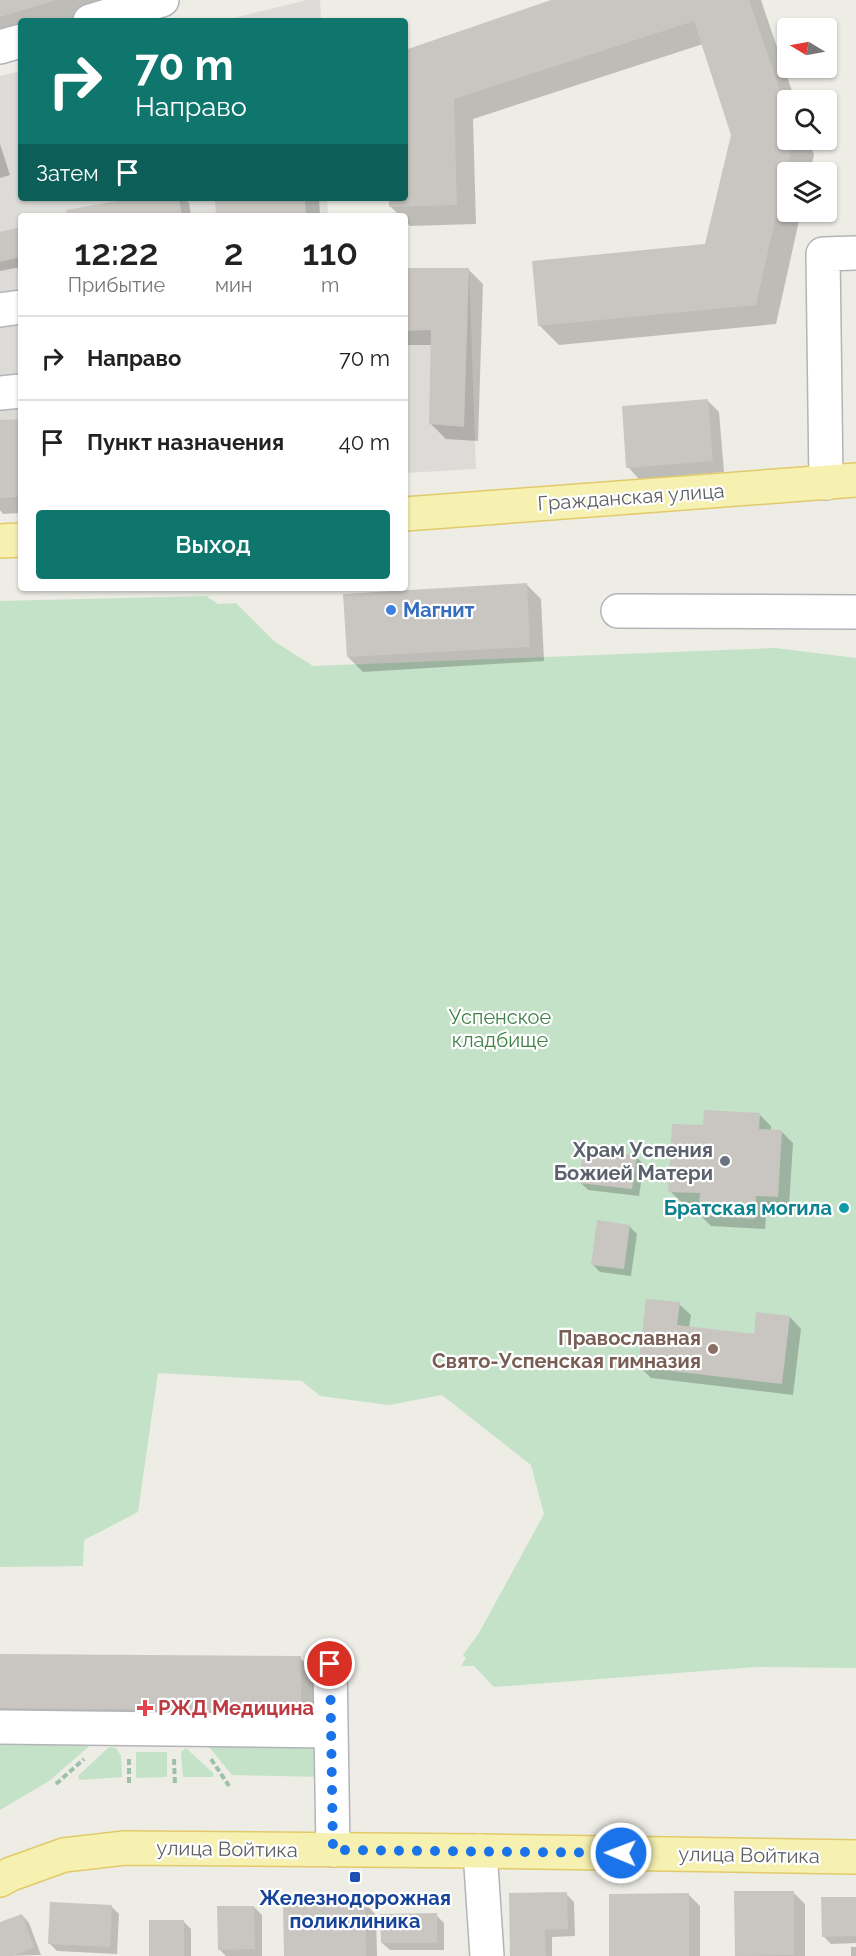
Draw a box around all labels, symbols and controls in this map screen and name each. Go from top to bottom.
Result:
north arrow [777,18,837,78]
map controls [777,18,837,222]
text: 70 m [135,41,234,90]
icon: right [36,42,114,120]
button: search [777,90,837,150]
text: Направо [135,91,247,122]
icon: arrive [111,156,144,189]
text: Затем [36,160,99,186]
button: layers [777,162,837,222]
text: 12:22 [74,231,159,273]
text: 2 [224,231,244,273]
text: 110 [302,231,358,273]
text: Прибытие [68,273,165,297]
text: мин [215,273,252,297]
text: m [321,273,339,297]
icon: right [36,342,69,375]
text: Направо [87,345,181,371]
text: 70 m [339,345,390,371]
icon: arrive [36,426,69,459]
text: Пункт назначения [87,429,284,455]
text: 40 m [339,429,390,455]
street label: Гражданская улица [537,478,725,516]
button: Выход [36,510,390,579]
place label: Магнит [403,598,474,622]
marker: Магнит [384,603,398,617]
park label: Успенское кладбище [449,1005,552,1052]
place label: Храм Успения Божией Матери [554,1138,713,1185]
marker: Храм Успения Божией Матери [718,1154,732,1168]
place label: Братская могила [664,1196,832,1220]
marker: Братская могила [837,1201,851,1215]
place label: Православная Свято-Успенская гимназия [432,1326,701,1373]
marker: Православная Свято-Успенская гимназия [706,1342,720,1356]
pin [304,1638,355,1689]
icon: arrive [313,1647,346,1680]
place label: РЖД Медицина [158,1696,314,1720]
marker: РЖД Медицина [136,1699,154,1717]
position arrow [589,1821,653,1885]
street label: улица Войтика [156,1836,298,1862]
street label: улица Войтика [678,1842,820,1868]
marker: Железнодорожная поликлиника [348,1870,362,1884]
place label: Железнодорожная поликлиника [259,1886,451,1933]

